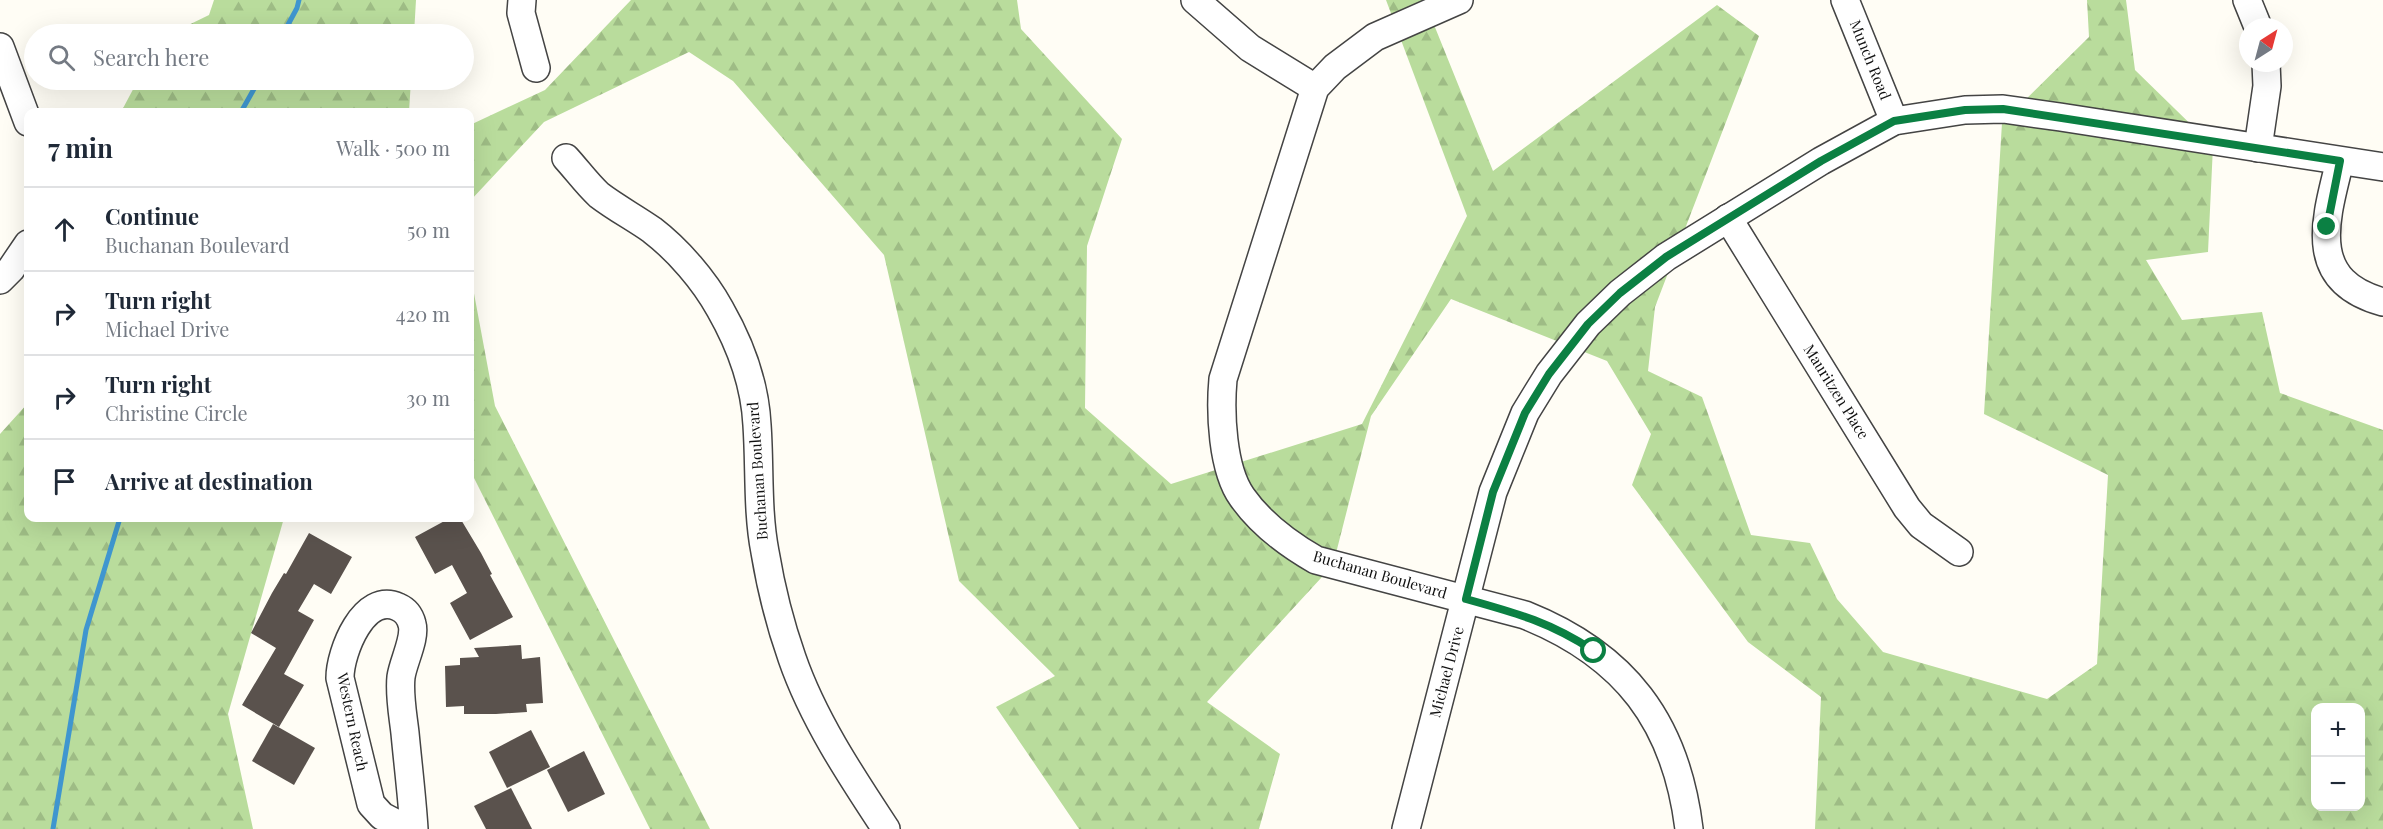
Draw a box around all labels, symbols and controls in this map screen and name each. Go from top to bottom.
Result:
street label: Munch Road [1846,17,1896,103]
north arrow [2239,18,2293,72]
search box [24,24,474,90]
icon: search [45,41,78,74]
text: Search here [93,42,209,72]
text: 7 min [48,130,113,165]
text: Walk · 500 m [336,134,450,161]
text: Continue [105,201,199,231]
icon: ahead [48,213,81,246]
route end [2313,213,2339,239]
text: 50 m [407,216,450,243]
text: Buchanan Boulevard [105,231,290,258]
text: Turn right [105,285,211,315]
icon: right [48,297,81,330]
text: 420 m [396,300,450,327]
text: Michael Drive [105,315,229,342]
street label: Mauritzen Place [1800,340,1874,443]
text: Turn right [105,369,211,399]
icon: right [48,381,81,414]
text: 30 m [406,384,450,411]
text: Christine Circle [105,399,248,426]
street label: Buchanan Boulevard [742,401,772,541]
icon: arrive [48,465,81,498]
text: Arrive at destination [105,466,313,496]
street label: Buchanan Boulevard [1311,545,1450,603]
street label: Michael Drive [1424,624,1468,719]
route start [1580,637,1606,663]
street label: Western Reach [333,670,373,773]
map controls [2311,703,2365,811]
button: + [2311,703,2365,757]
button: − [2311,757,2365,811]

